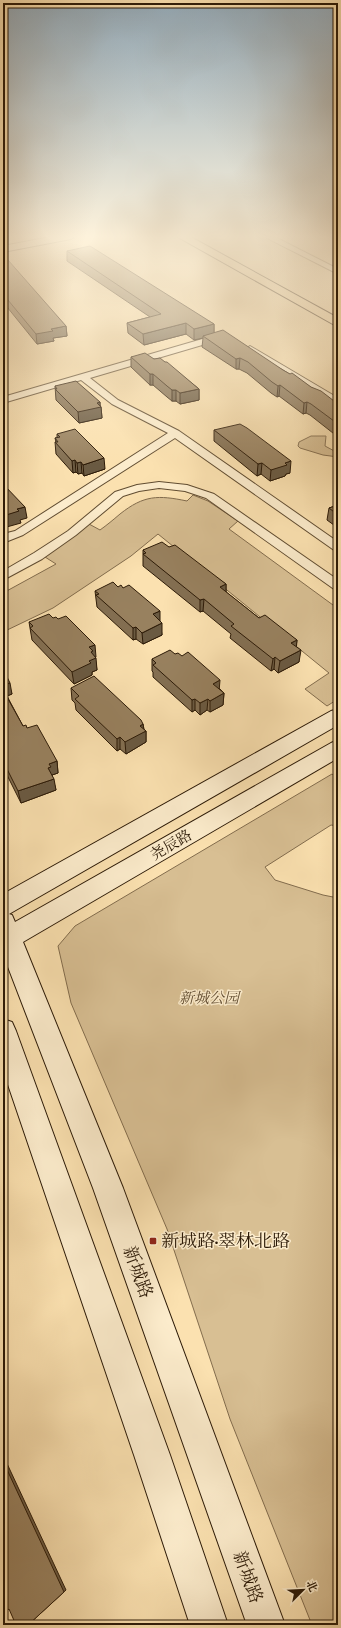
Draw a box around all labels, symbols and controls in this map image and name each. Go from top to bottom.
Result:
street label: 尧辰路 [147,826,195,865]
park label: 新城公园 [179,989,241,1008]
place label: 新城路·翠林北路 [161,1230,290,1253]
marker: 新城路·翠林北路 [148,1236,158,1246]
street label: 新城路 [117,1243,158,1301]
street label: 新城路 [227,1548,268,1606]
north arrow [283,1570,323,1610]
text: 北 [303,1578,320,1594]

